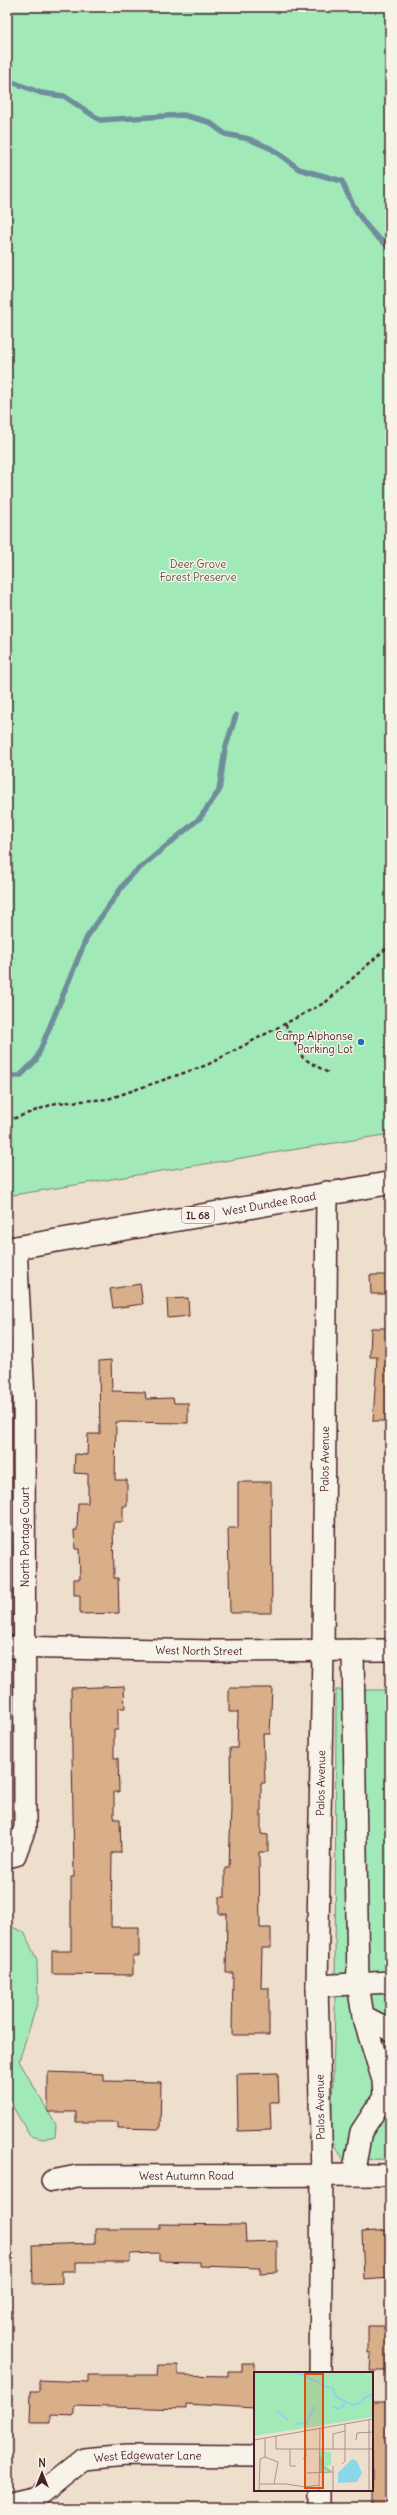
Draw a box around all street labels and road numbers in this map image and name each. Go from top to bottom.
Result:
street label: West Dundee Road [221,1189,317,1219]
road number: IL 68 [182,1207,214,1223]
street label: Palos Avenue [317,1426,332,1492]
street label: North Portage Court [18,1486,32,1587]
street label: West North Street [155,1643,243,1658]
street label: Palos Avenue [313,1750,328,1816]
street label: Palos Avenue [312,2074,328,2140]
street label: West Autumn Road [139,2168,235,2183]
street label: West Edgewater Lane [93,2448,202,2465]

